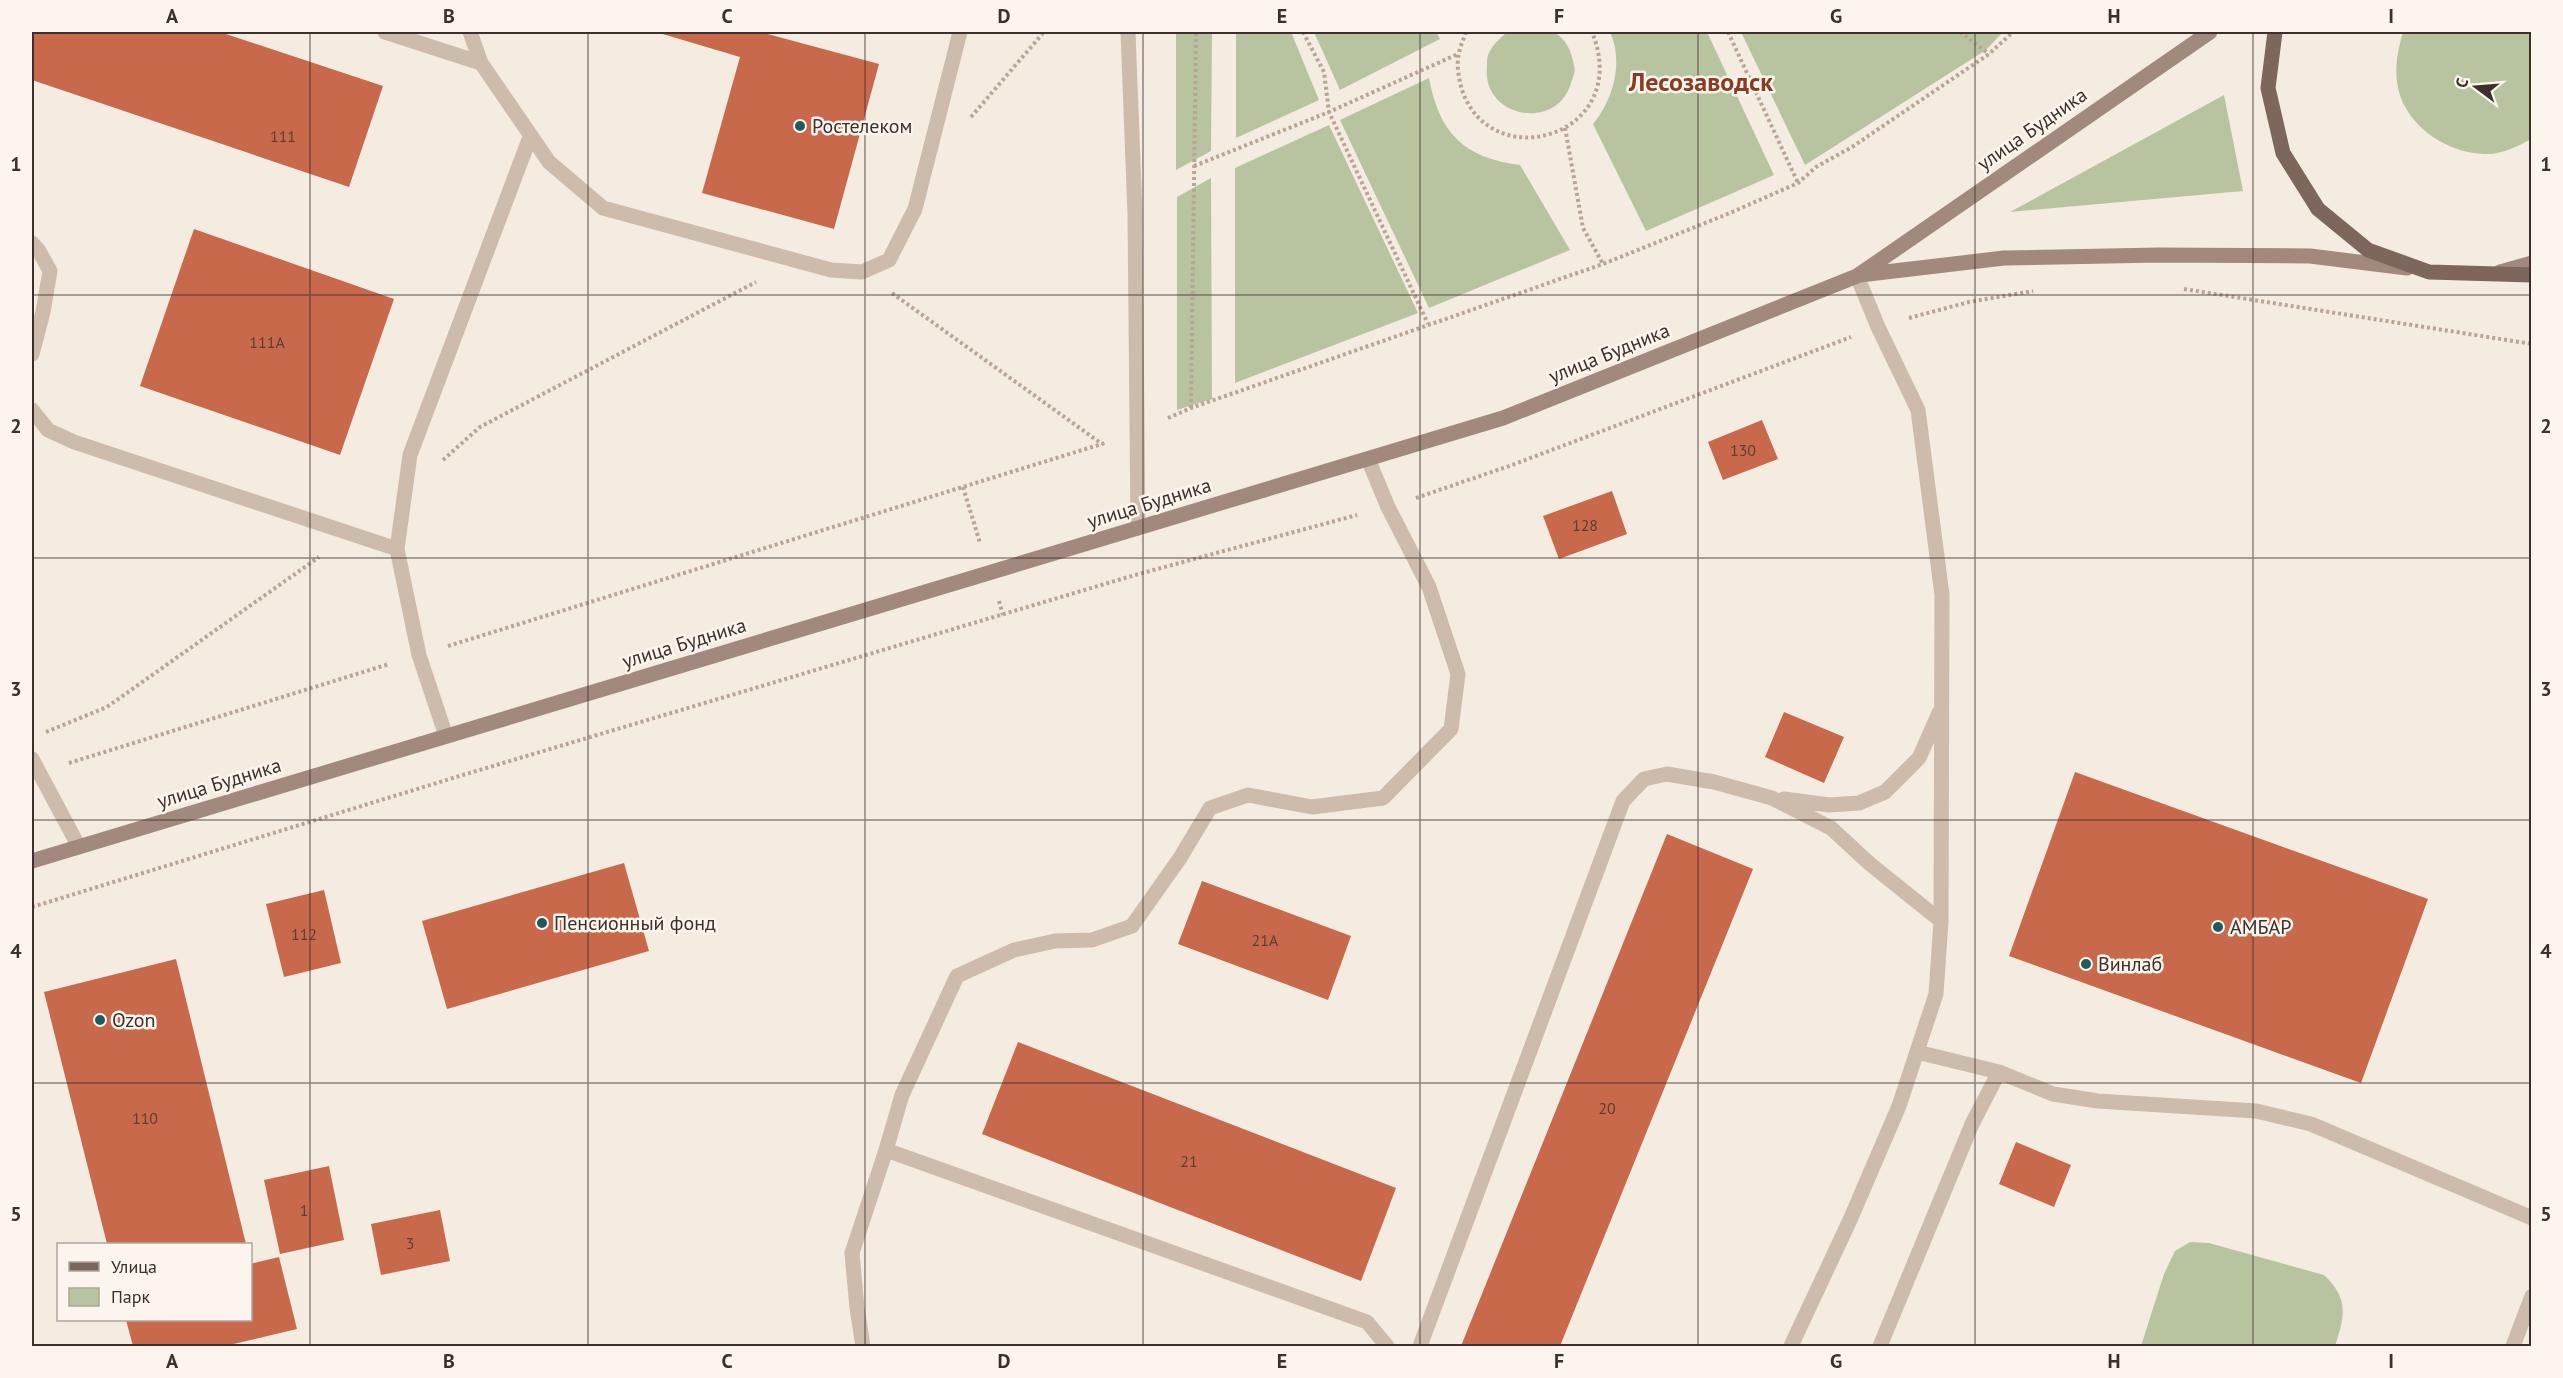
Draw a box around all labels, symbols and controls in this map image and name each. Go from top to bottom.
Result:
text: A [166,3,179,29]
text: B [443,3,455,29]
text: C [721,3,733,29]
text: D [998,3,1011,29]
text: E [1277,3,1287,29]
text: F [1554,3,1564,29]
text: G [1830,3,1842,29]
text: H [2107,3,2121,29]
text: I [2388,3,2394,29]
north arrow [2446,57,2506,117]
district label: Лесозаводск [1628,65,1773,98]
text: С [2451,76,2472,90]
street label: улица Будника [1972,82,2092,176]
place label: Ростелеком [812,113,912,139]
marker: Ростелеком [793,119,807,133]
house number: 111 [270,126,296,146]
text: 1 [10,151,22,177]
text: 1 [2540,151,2552,177]
street label: улица Будника [1545,317,1673,389]
house number: 111А [249,332,285,352]
text: 2 [10,413,22,439]
text: 2 [2540,413,2552,439]
house number: 130 [1730,440,1756,460]
street label: улица Будника [1084,472,1214,534]
house number: 128 [1572,515,1598,535]
street label: улица Будника [619,612,749,674]
text: 3 [10,676,22,702]
text: 3 [2540,676,2552,702]
street label: улица Будника [154,752,284,814]
place label: Пенсионный фонд [554,910,716,936]
place label: АМБАР [2230,914,2291,940]
marker: Пенсионный фонд [535,916,549,930]
marker: АМБАР [2211,920,2225,934]
house number: 112 [291,924,317,944]
house number: 21А [1252,930,1279,950]
text: 4 [10,938,22,964]
text: 4 [2540,938,2552,964]
place label: Винлаб [2098,951,2162,977]
marker: Винлаб [2079,957,2093,971]
place label: Ozon [112,1007,156,1033]
marker: Ozon [93,1013,107,1027]
house number: 20 [1598,1098,1616,1118]
house number: 110 [132,1108,158,1128]
house number: 21 [1180,1151,1198,1171]
house number: 1 [300,1200,308,1220]
text: 5 [10,1201,22,1227]
text: 5 [2540,1201,2552,1227]
house number: 3 [406,1233,414,1253]
legend [57,1243,252,1321]
text: Улица [111,1255,157,1278]
text: Парк [111,1285,151,1308]
text: A [166,1348,179,1374]
text: B [443,1348,455,1374]
text: C [721,1348,733,1374]
text: D [998,1348,1011,1374]
text: E [1277,1348,1287,1374]
text: F [1554,1348,1564,1374]
text: G [1830,1348,1842,1374]
text: H [2107,1348,2121,1374]
text: I [2388,1348,2394,1374]

